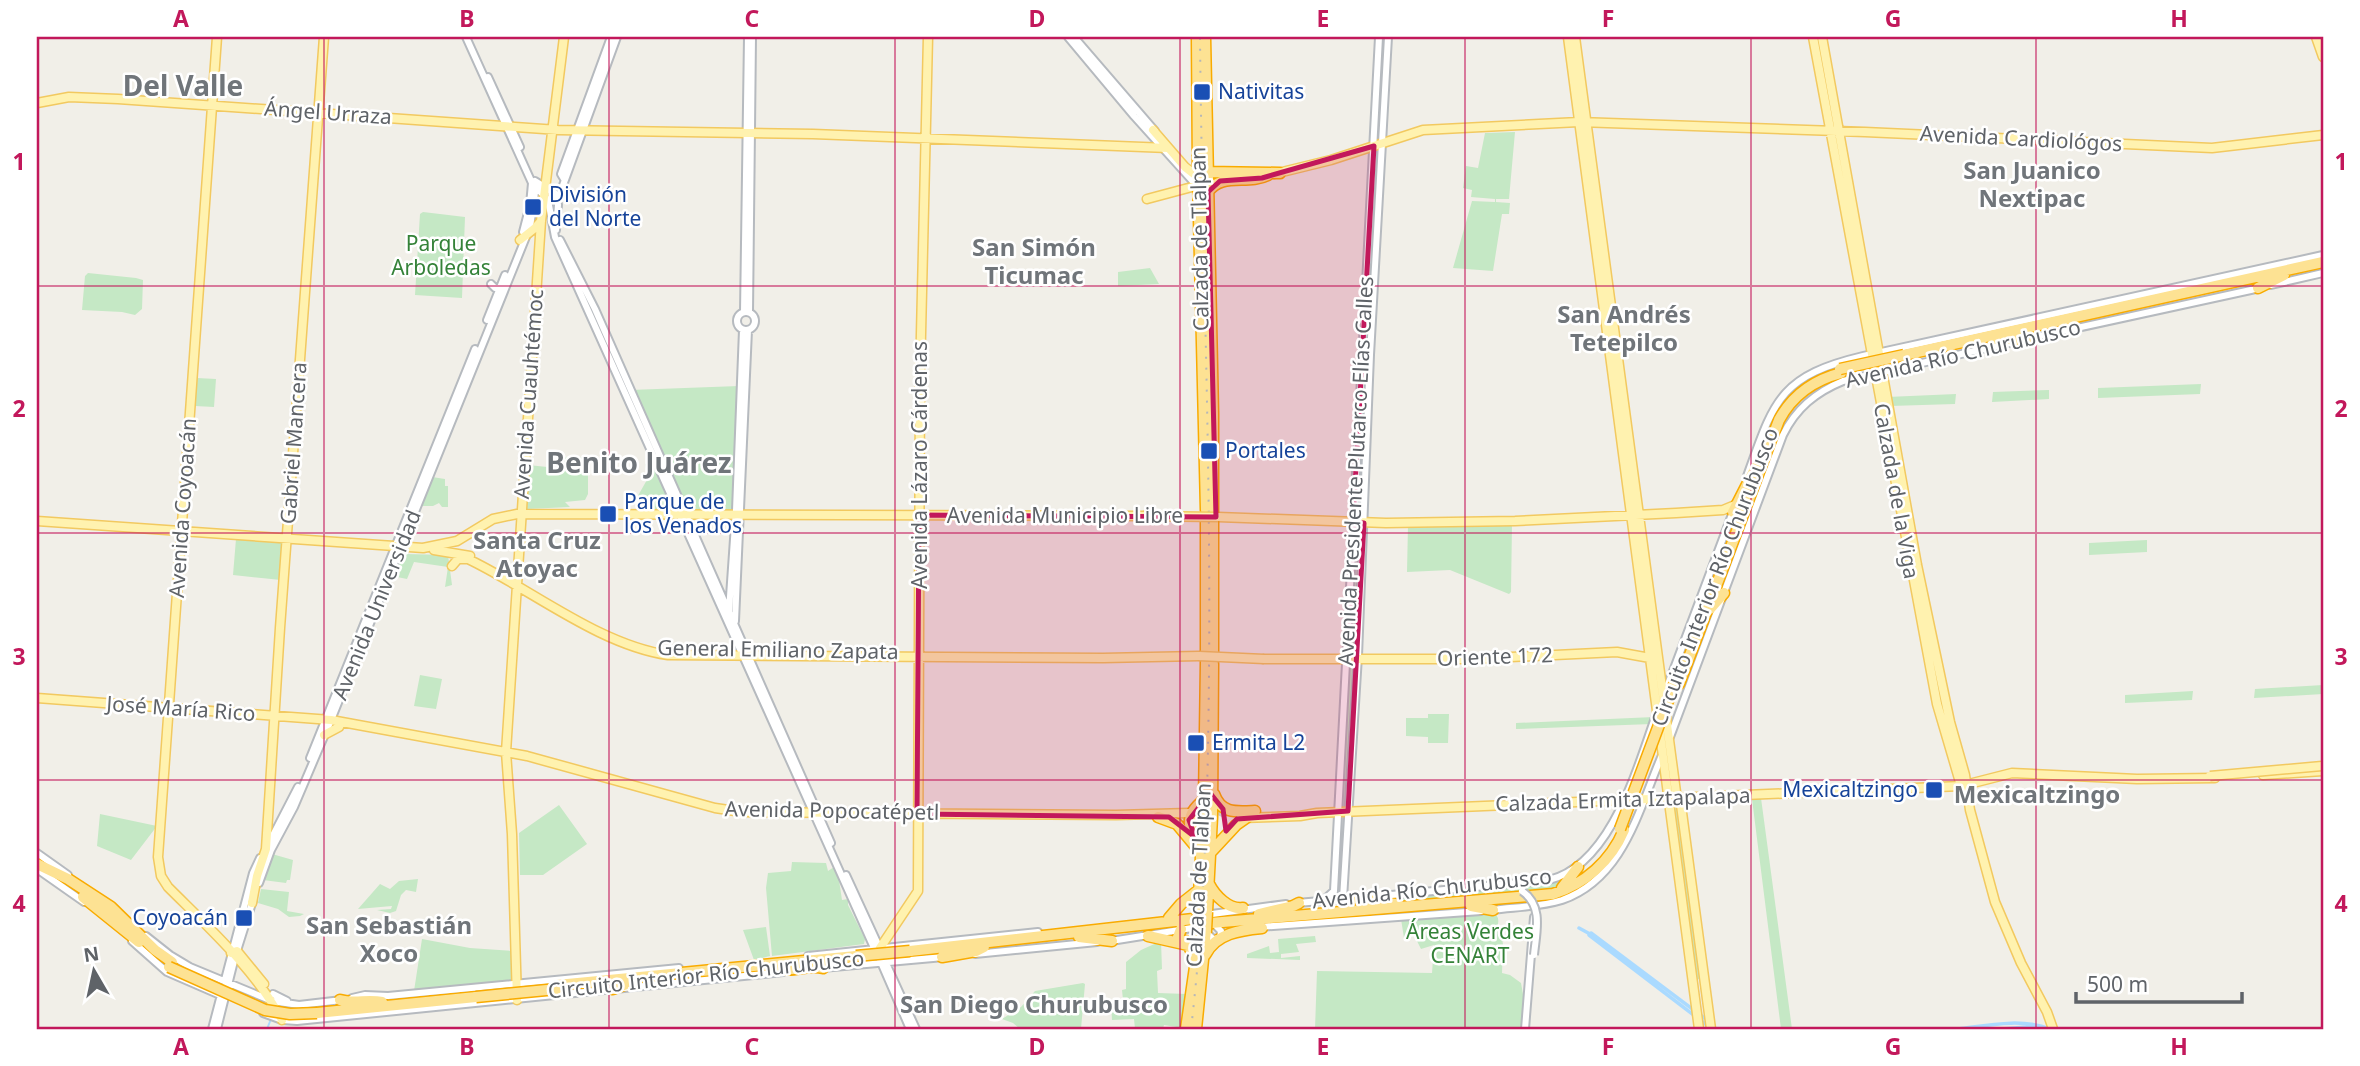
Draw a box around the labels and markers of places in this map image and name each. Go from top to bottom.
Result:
place label: Nativitas [1218,77,1304,105]
marker: Nativitas [1192,82,1212,102]
place label: División del Norte [549,180,641,232]
marker: División del Norte [523,197,543,217]
place label: Portales [1225,436,1306,464]
marker: Portales [1199,441,1219,461]
place label: Parque de los Venados [624,487,742,539]
marker: Parque de los Venados [598,504,618,524]
place label: Ermita L2 [1212,728,1305,756]
marker: Ermita L2 [1186,733,1206,753]
place label: Mexicaltzingo [1782,775,1918,803]
marker: Mexicaltzingo [1924,780,1944,800]
place label: Coyoacán [132,903,228,931]
marker: Coyoacán [234,908,254,928]

